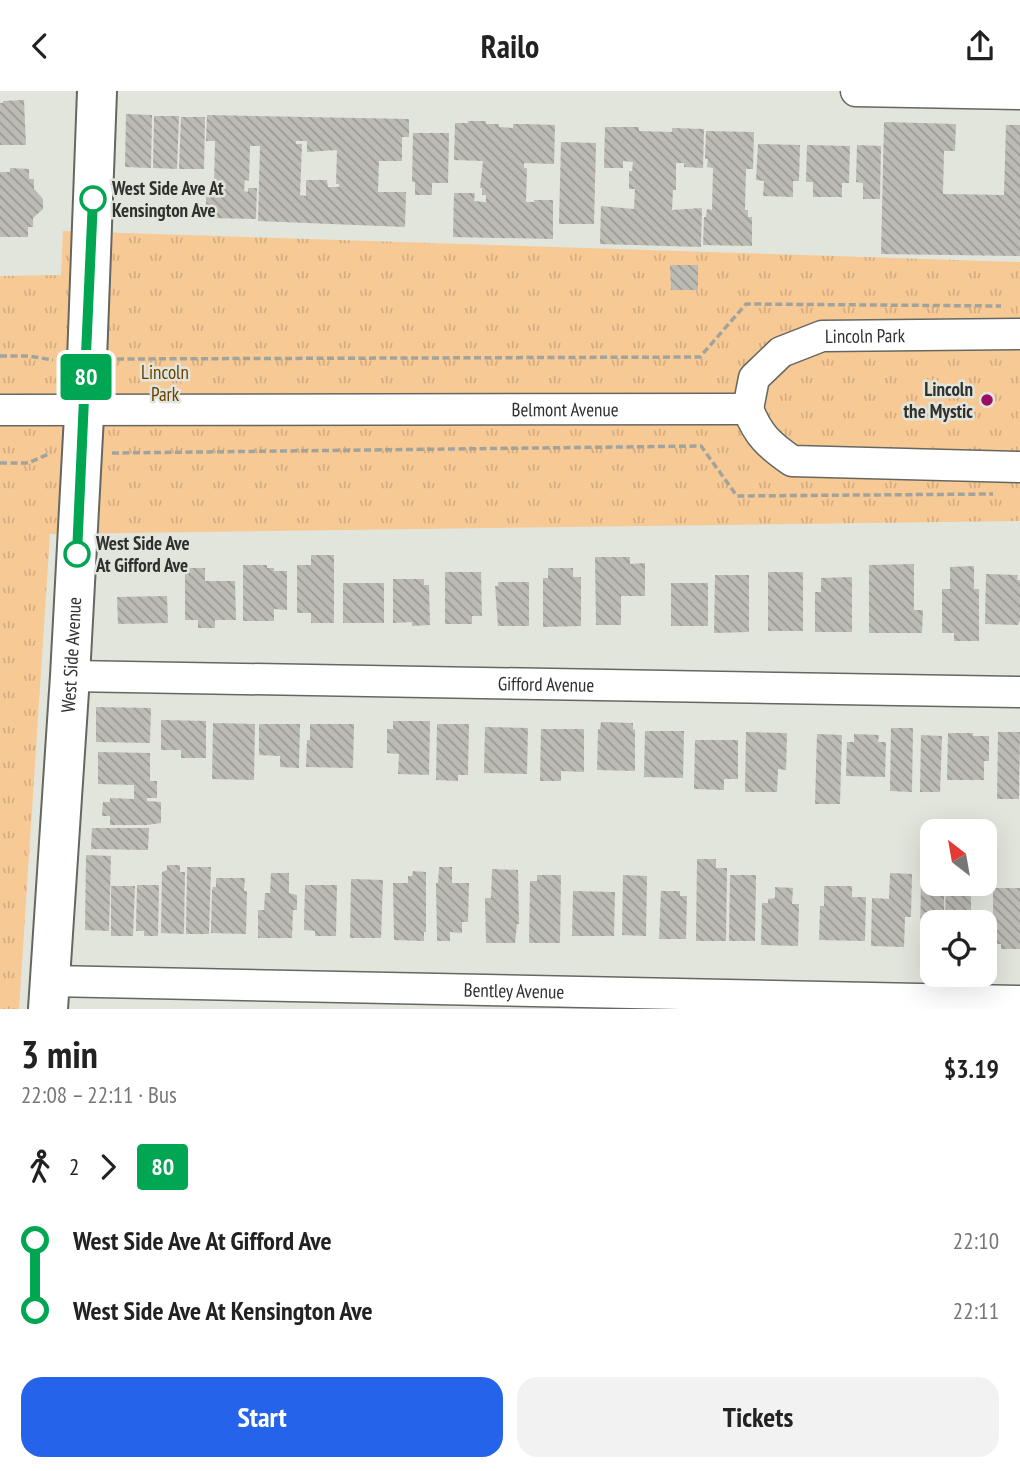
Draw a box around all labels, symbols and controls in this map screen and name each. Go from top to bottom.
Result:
text: Railo [481,25,539,67]
icon: back [21,27,59,65]
icon: share [961,27,999,65]
place label: West Side Ave At Kensington Ave [111,176,224,222]
marker: West Side Ave At Kensington Ave [80,186,106,212]
street label: Lincoln Park [825,323,906,348]
line badge: 80 [55,354,118,400]
park label: Lincoln Park [141,360,189,406]
text: 80 [75,361,97,392]
place label: Lincoln the Mystic [904,377,973,423]
marker: Lincoln the Mystic [979,392,995,408]
street label: Belmont Avenue [511,397,619,421]
place label: West Side Ave At Gifford Ave [95,531,190,577]
marker: West Side Ave At Gifford Ave [64,541,90,567]
street label: West Side Avenue [56,596,86,713]
street label: Gifford Avenue [498,671,594,697]
north arrow [920,819,998,896]
map controls [920,819,997,987]
button: locate [920,910,997,987]
street label: Bentley Avenue [463,978,565,1004]
text: 3 min [21,1029,98,1078]
text: $3.19 [944,1052,999,1085]
text: 22:08 – 22:11 · Bus [21,1080,177,1109]
icon: walk [21,1148,59,1186]
icon: forward [89,1148,127,1186]
text: 80 [151,1151,174,1182]
text: 2 [69,1152,79,1181]
text: West Side Ave At Gifford Ave [73,1224,332,1257]
text: 22:10 [953,1226,999,1255]
text: West Side Ave At Kensington Ave [73,1294,373,1327]
text: 22:11 [953,1296,999,1325]
button: Start [21,1377,503,1457]
button: Tickets [517,1377,999,1457]

